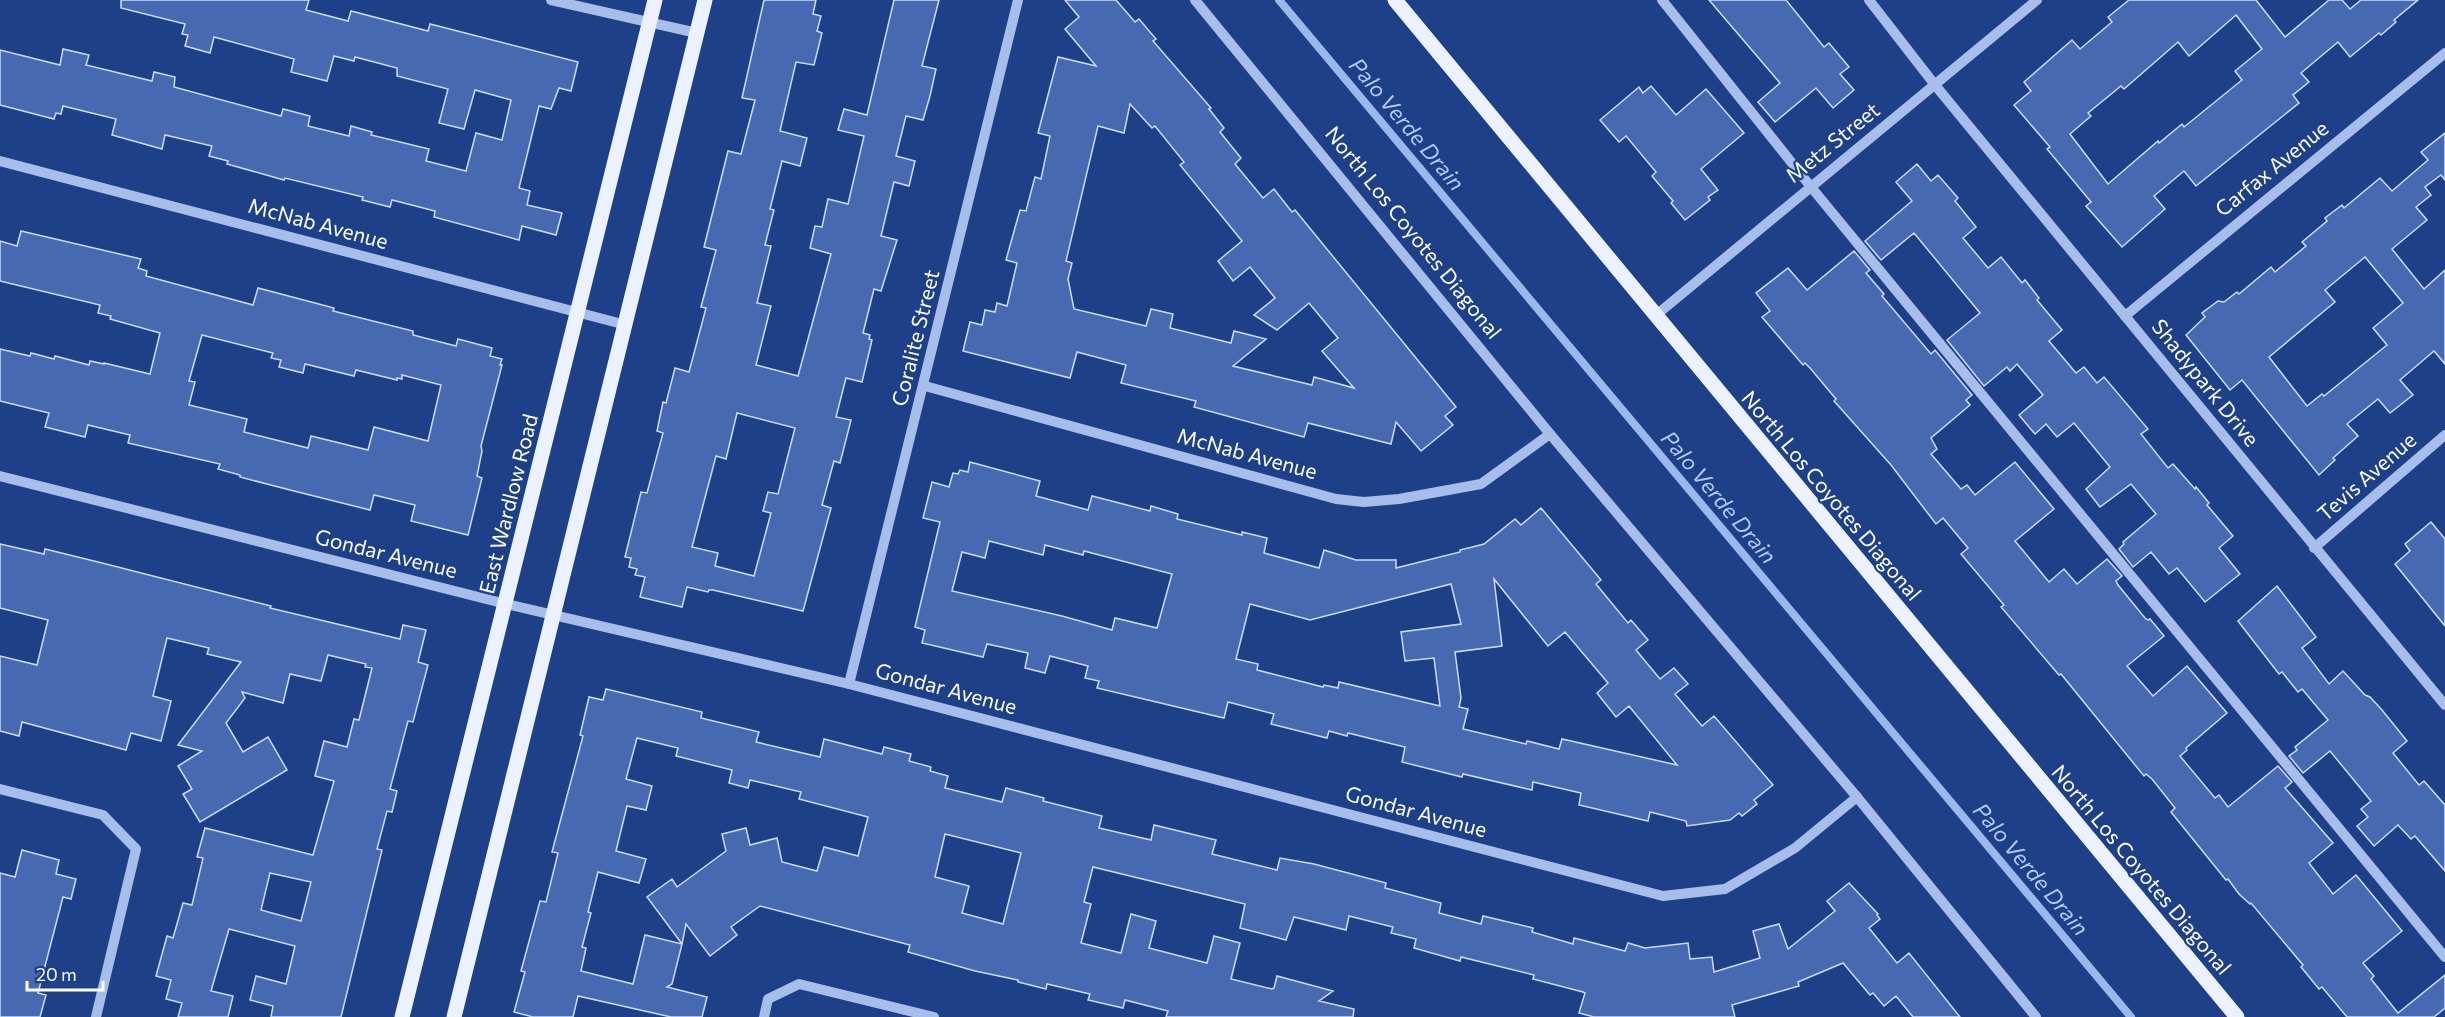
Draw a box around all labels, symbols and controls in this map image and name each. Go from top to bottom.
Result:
water label: Palo Verde Drain [1344,52,1471,196]
street label: Metz Street [1780,96,1884,187]
street label: Carfax Avenue [2210,115,2333,221]
street label: North Los Coyotes Diagonal [1321,121,1508,343]
street label: McNab Avenue [246,192,391,253]
street label: Coralite Street [886,267,944,408]
street label: Shadypark Drive [2147,313,2265,451]
street label: North Los Coyotes Diagonal [1737,385,1927,605]
street label: East Wardlow Road [473,411,542,596]
street label: McNab Avenue [1175,422,1320,483]
water label: Palo Verde Drain [1656,425,1783,569]
street label: Tevis Avenue [2312,426,2420,525]
street label: Gondar Avenue [313,523,460,582]
street label: Gondar Avenue [873,657,1020,718]
street label: North Los Coyotes Diagonal [2047,759,2237,979]
street label: Gondar Avenue [1343,780,1490,841]
water label: Palo Verde Drain [1968,797,2095,941]
scale bar [27,954,104,992]
text: 20 m [36,963,77,985]

